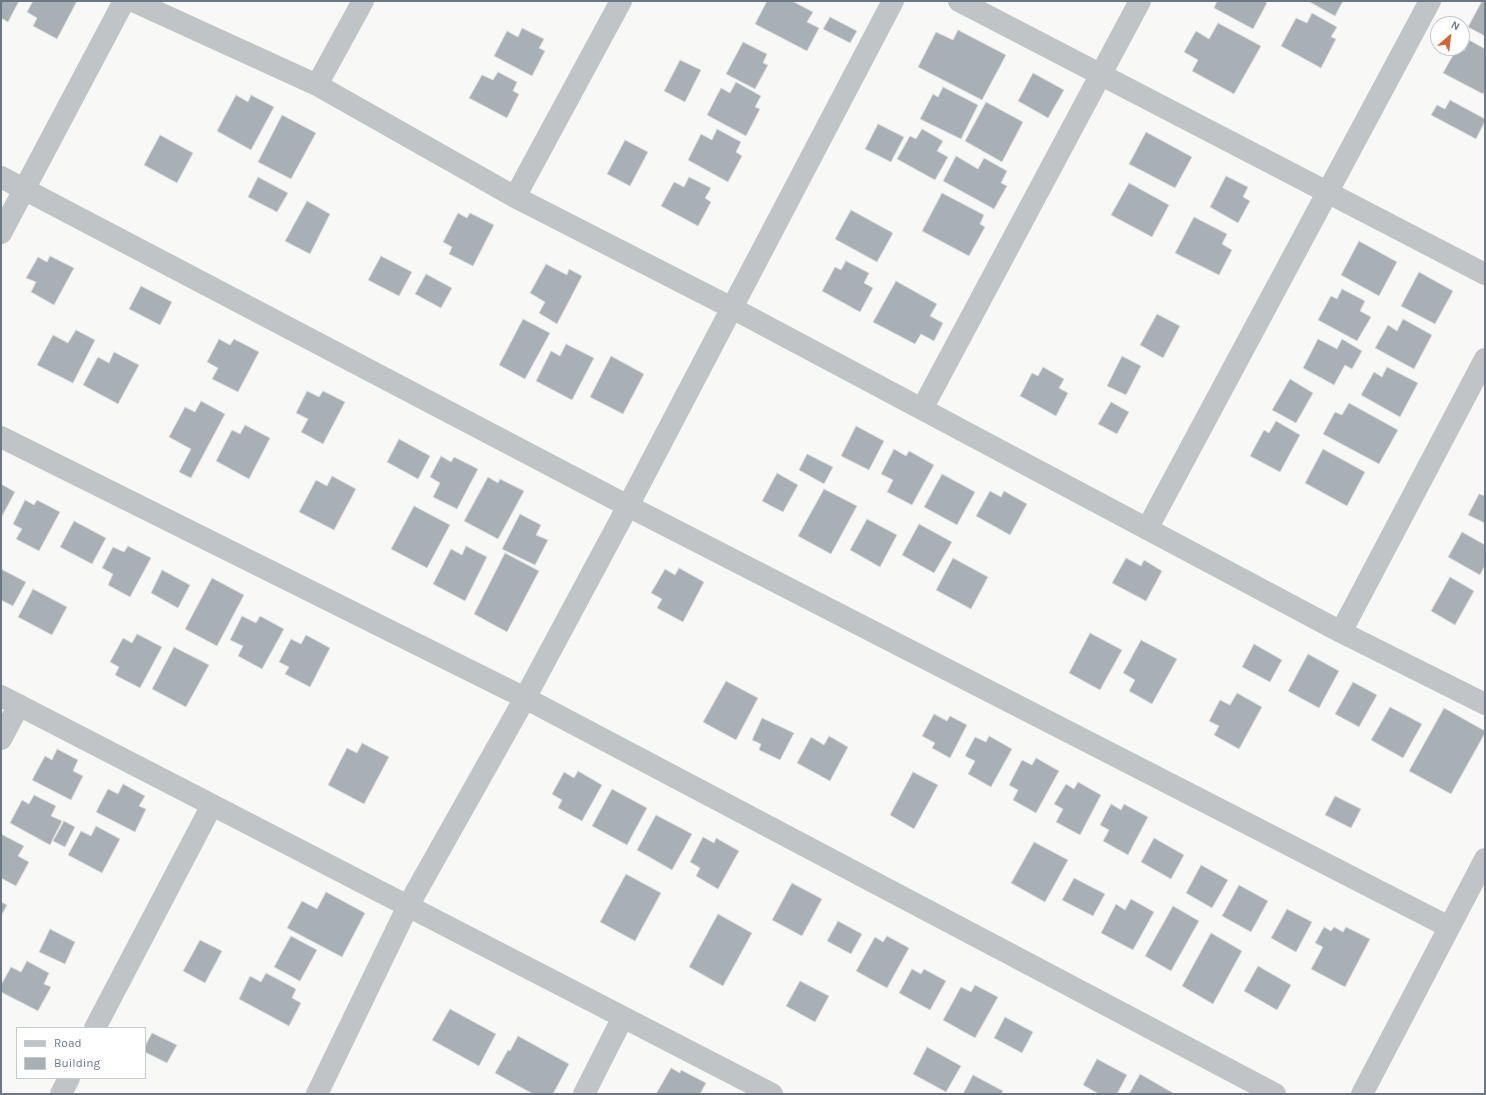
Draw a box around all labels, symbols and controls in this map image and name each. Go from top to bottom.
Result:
north arrow [1430,16,1470,56]
text: N [1449,18,1462,33]
legend [16,1027,146,1079]
text: Road [54,1036,82,1050]
text: Building [54,1056,100,1070]

